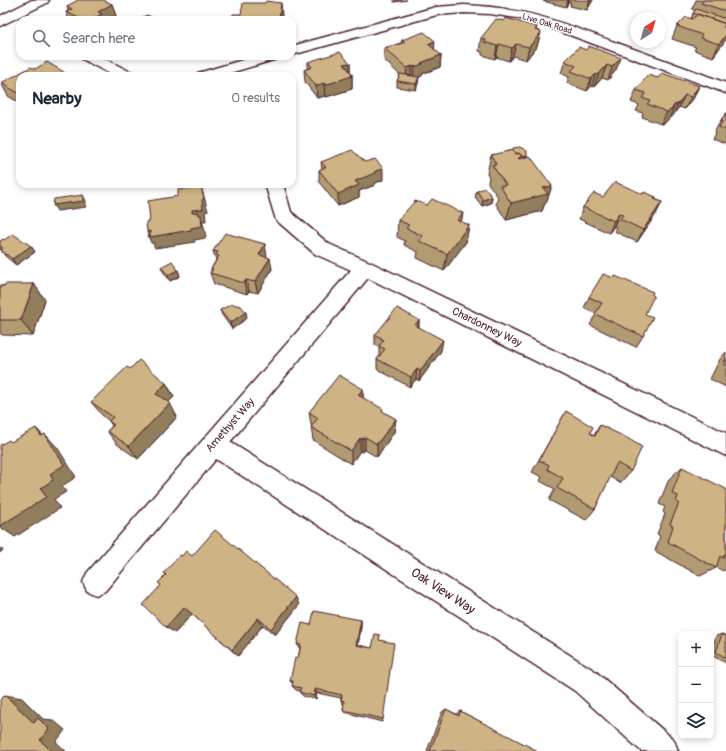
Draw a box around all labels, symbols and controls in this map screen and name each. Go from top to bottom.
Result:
street label: Live Oak Road [521,11,573,37]
north arrow [630,12,666,48]
search box [16,16,296,60]
icon: search [30,27,52,49]
text: Search here [62,29,135,48]
text: Nearby [32,88,81,109]
text: 0 results [231,90,280,106]
street label: Chardonney Way [450,305,524,350]
street label: Amethyst Way [203,395,257,455]
street label: Oak View Way [408,564,478,618]
map controls [678,631,714,739]
button: + [678,631,714,667]
button: − [678,667,714,703]
button: layers [678,703,714,739]

